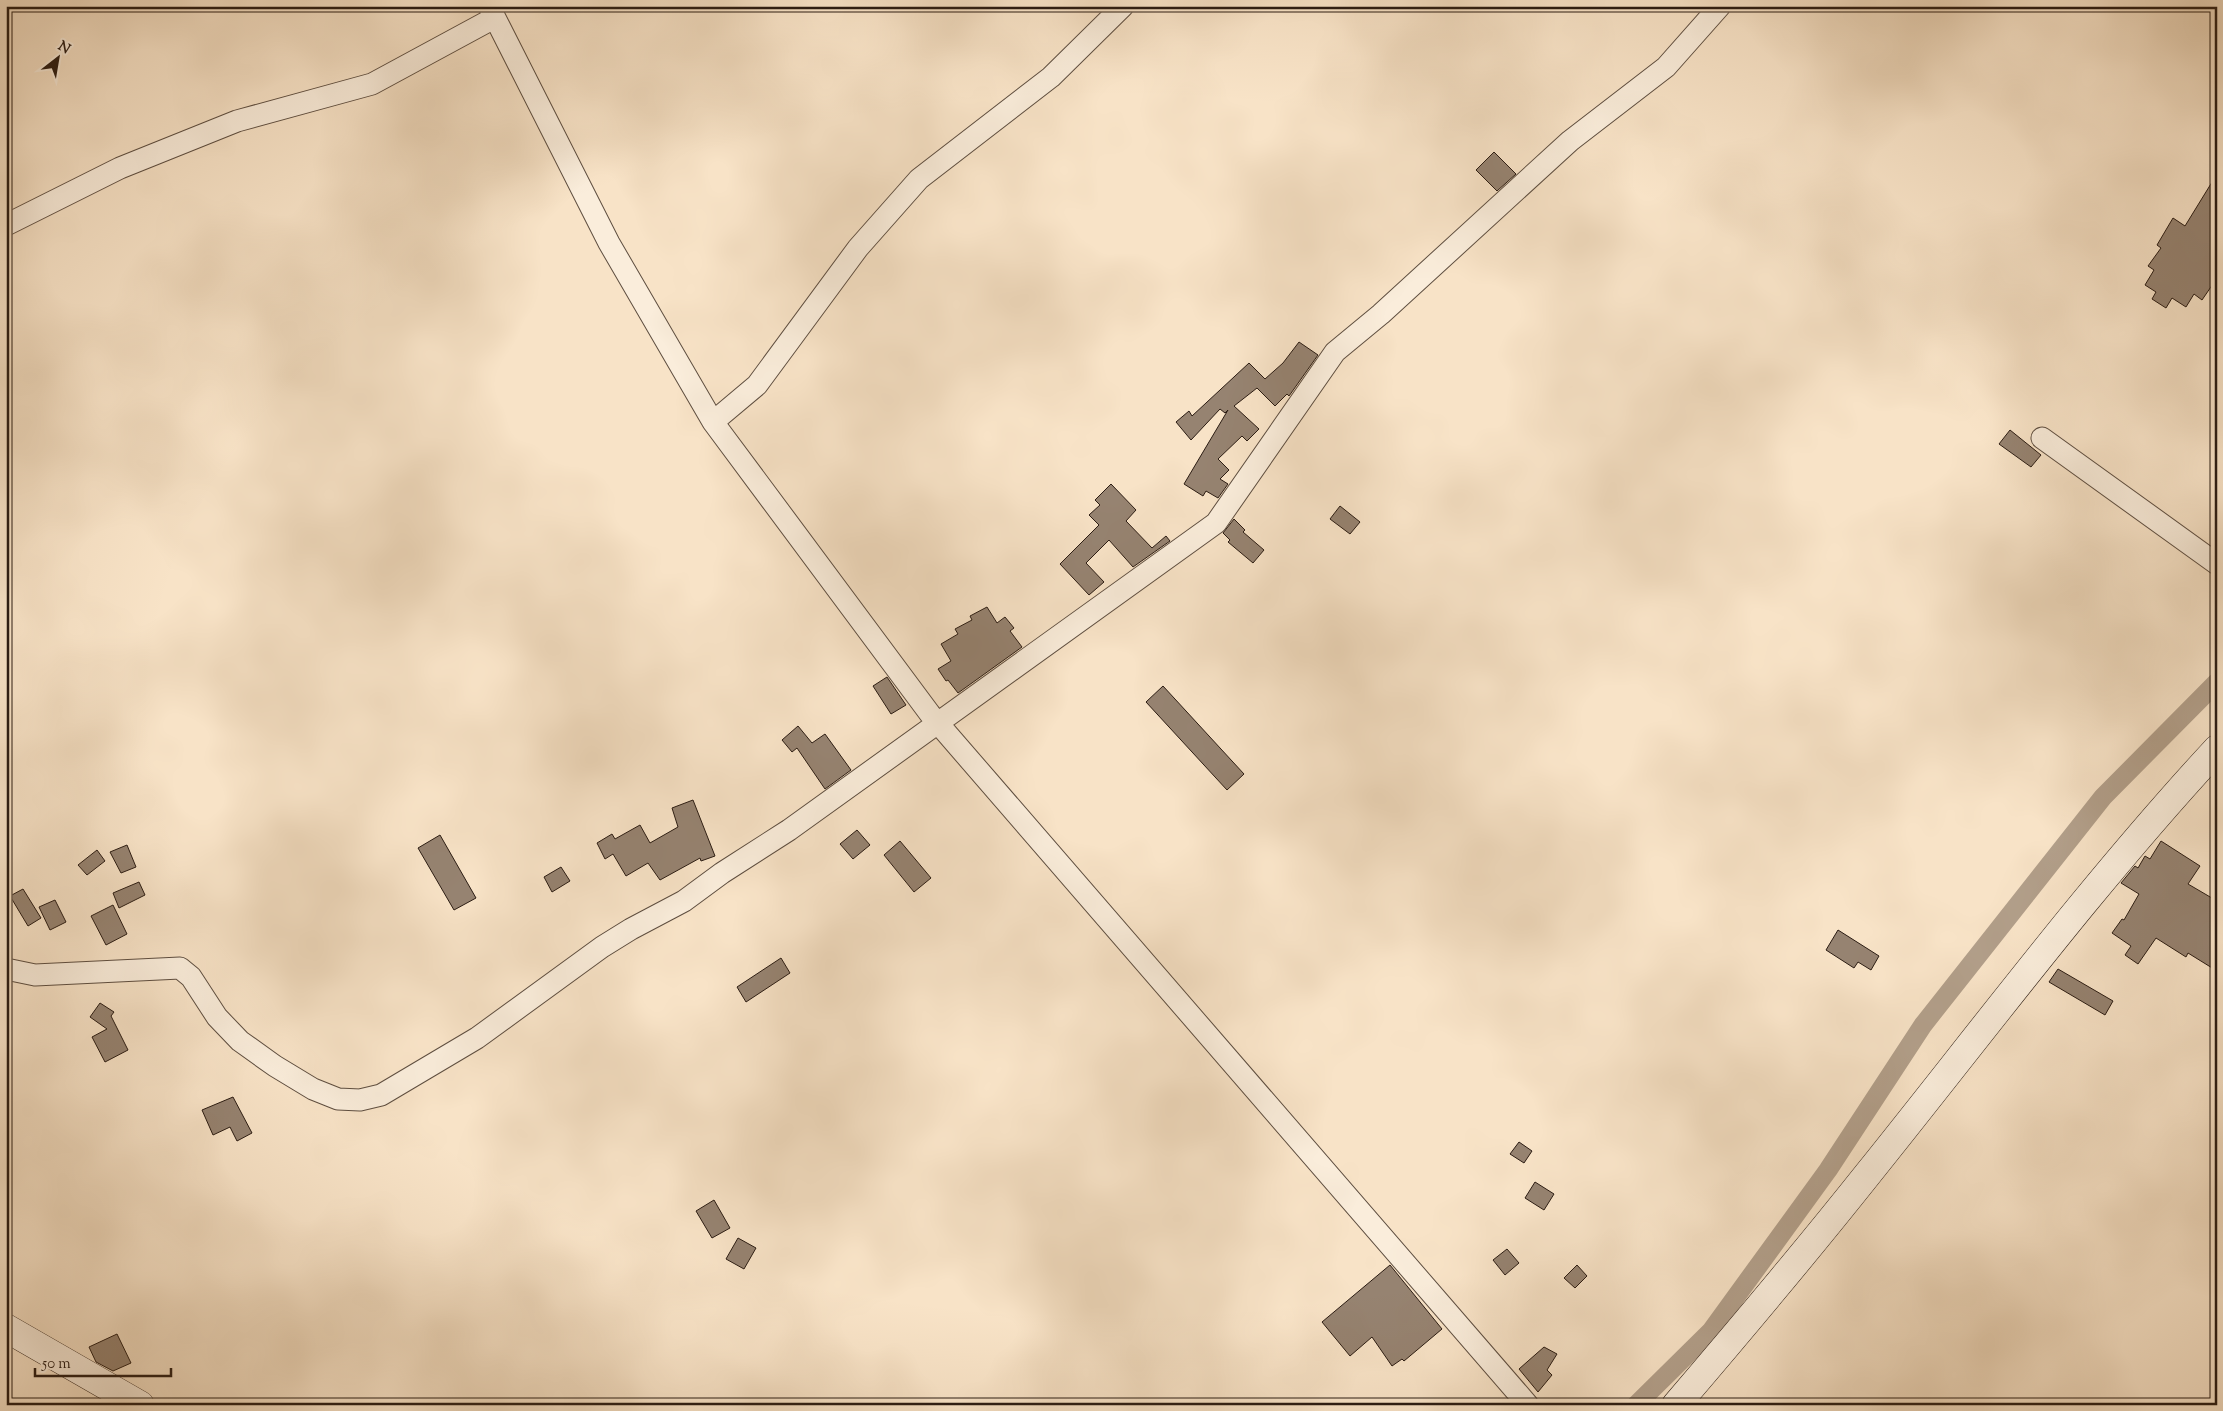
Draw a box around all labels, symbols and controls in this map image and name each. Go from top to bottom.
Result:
north arrow [32,32,82,82]
text: N [54,37,74,60]
scale bar [35,1346,171,1378]
text: 50 m [41,1354,71,1375]

